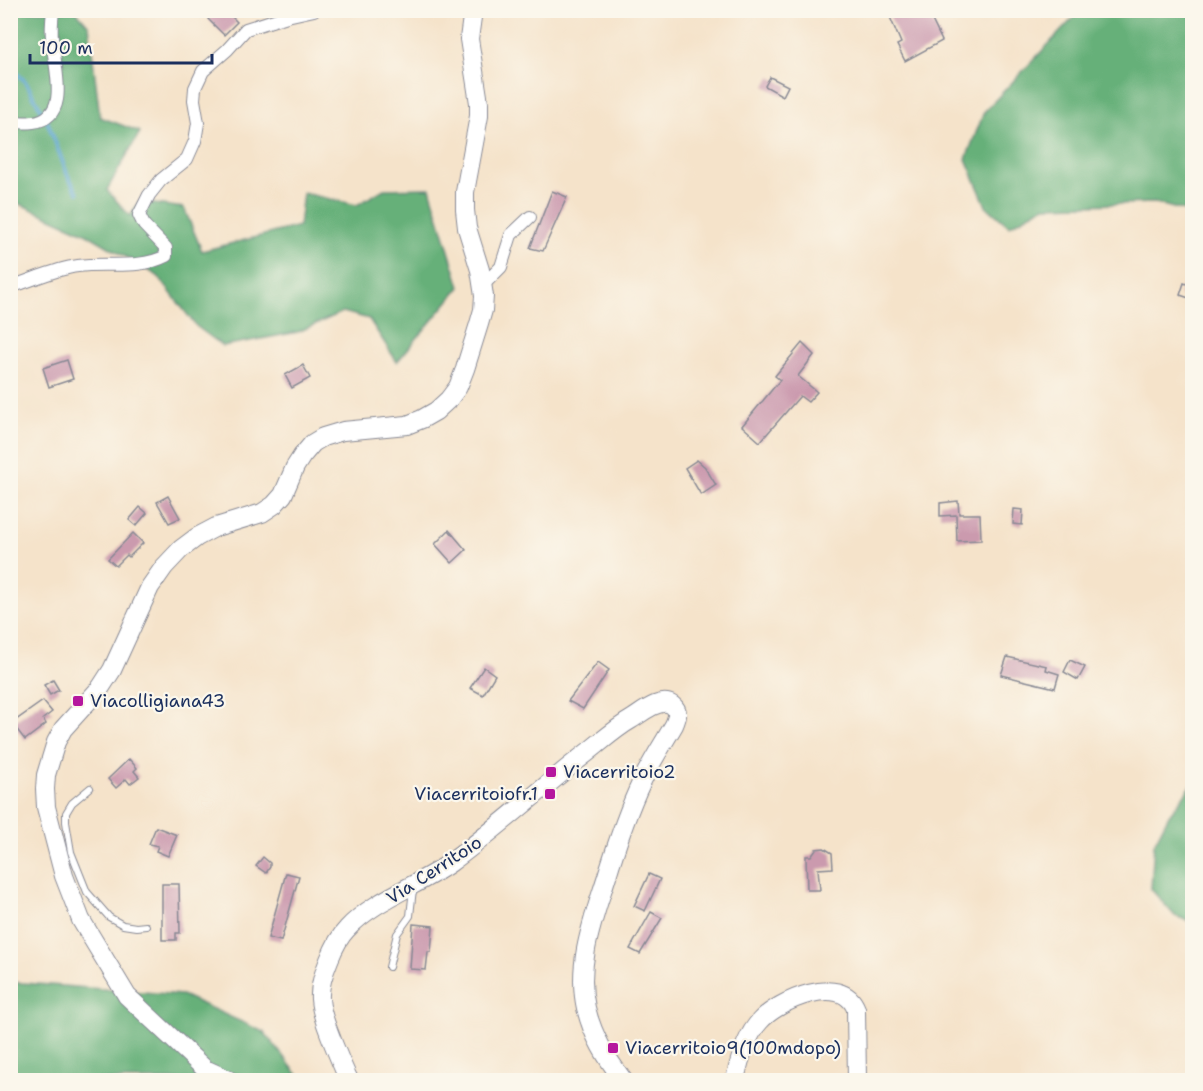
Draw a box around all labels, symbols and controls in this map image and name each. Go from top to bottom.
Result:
scale bar [30,27,212,65]
text: 100 m [39,36,93,60]
place label: Viacolligiana43 [90,689,225,713]
marker: Viacolligiana43 [71,694,85,708]
place label: Viacerritoio2 [563,760,676,784]
marker: Viacerritoio2 [544,765,558,779]
place label: Viacerritoiofr.1 [414,782,538,806]
marker: Viacerritoiofr.1 [543,787,557,801]
street label: Via Cerritoio [382,830,486,910]
place label: Viacerritoio9(100mdopo) [625,1036,841,1060]
marker: Viacerritoio9(100mdopo) [606,1041,620,1055]

